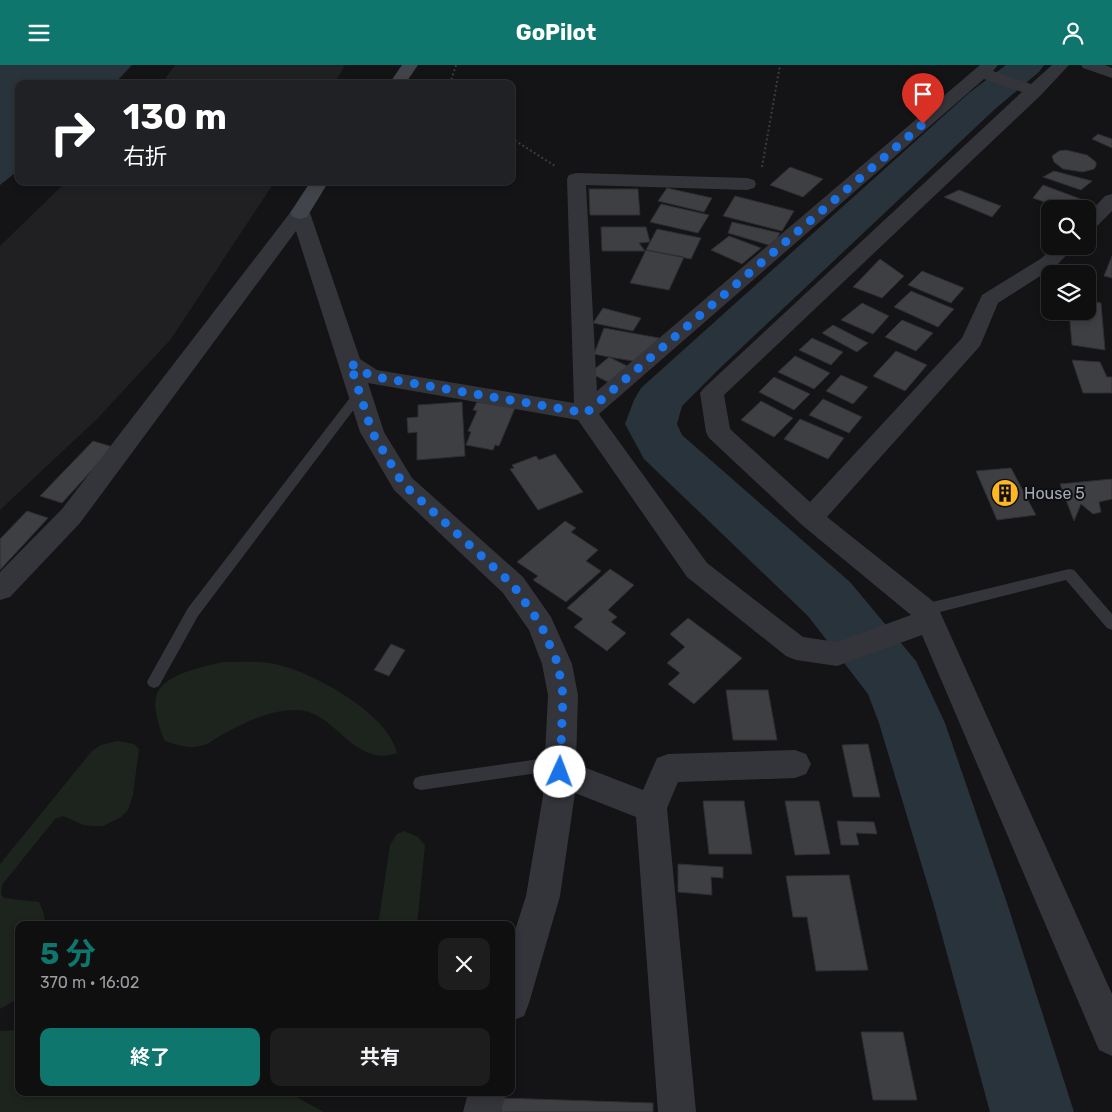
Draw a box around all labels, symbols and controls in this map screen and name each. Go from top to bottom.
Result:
icon: menu [25,19,53,47]
text: GoPilot [516,19,596,46]
icon: person [1059,19,1087,47]
pin [902,73,944,124]
icon: arrive [909,80,937,108]
text: 130 m [123,96,227,138]
icon: right [40,100,105,165]
text: 右折 [123,143,167,170]
map controls [1041,200,1096,320]
button: search [1041,200,1096,255]
button: layers [1041,265,1096,320]
building icon: House 5 [990,478,1020,508]
place label: House 5 [1024,484,1085,503]
position arrow [533,745,585,797]
text: 5 分 [40,936,96,972]
button: close [438,938,490,990]
text: 370 m · 16:02 [40,973,139,992]
button: 終了 [40,1028,260,1086]
button: 共有 [270,1028,490,1086]

